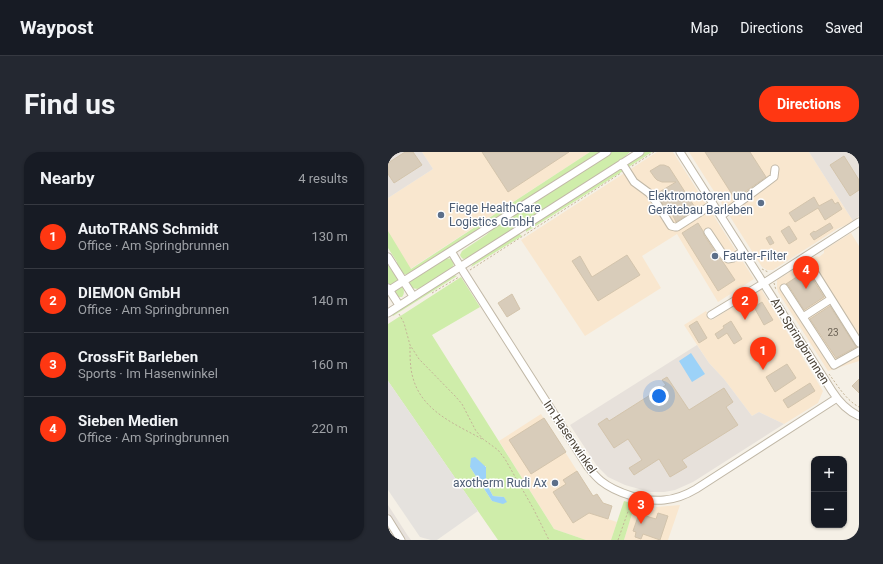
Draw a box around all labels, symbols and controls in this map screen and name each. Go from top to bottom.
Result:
text: Waypost [20,16,94,39]
text: Map [691,20,718,36]
text: Directions [740,20,803,36]
text: Saved [825,20,863,36]
button: Directions [759,86,859,122]
text: Find us [24,88,115,121]
text: Nearby [40,168,95,188]
text: 4 results [298,171,348,186]
place label: Elektromotoren und Gerätebau Barleben [648,189,753,217]
marker: Elektromotoren und Gerätebau Barleben [756,198,766,208]
place label: Fiege HealthCare Logistics GmbH [449,201,541,229]
marker: Fiege HealthCare Logistics GmbH [436,210,446,220]
text: AutoTRANS Schmidt [78,220,218,238]
text: 1 [49,229,57,244]
text: 130 m [311,229,348,244]
text: Office · Am Springbrunnen [78,238,229,253]
place label: Fauter-Filter [723,249,787,263]
marker: Fauter-Filter [710,251,720,261]
pin: 4 [793,256,819,289]
text: DIEMON GmbH [78,284,181,302]
pin: 2 [732,287,758,320]
text: 2 [49,293,57,308]
text: 140 m [311,293,348,308]
street label: Am Springbrunnen [768,295,832,387]
text: Office · Am Springbrunnen [78,302,229,317]
house number: 23 [827,327,839,338]
pin: 1 [750,337,776,370]
text: CrossFit Barleben [78,348,198,366]
text: 3 [49,357,57,372]
text: 160 m [311,357,348,372]
text: Sports · Im Hasenwinkel [78,366,218,381]
your location [649,386,669,406]
street label: Im Hasenwinkel [540,398,600,476]
text: Sieben Medien [78,412,178,430]
text: 4 [49,421,57,436]
text: 220 m [311,421,348,436]
text: Office · Am Springbrunnen [78,430,229,445]
map controls [811,456,847,528]
button: + [811,456,847,492]
place label: axotherm Rudi Ax [453,476,547,490]
marker: axotherm Rudi Ax [550,478,560,488]
pin: 3 [628,491,654,524]
button: − [811,492,847,528]

